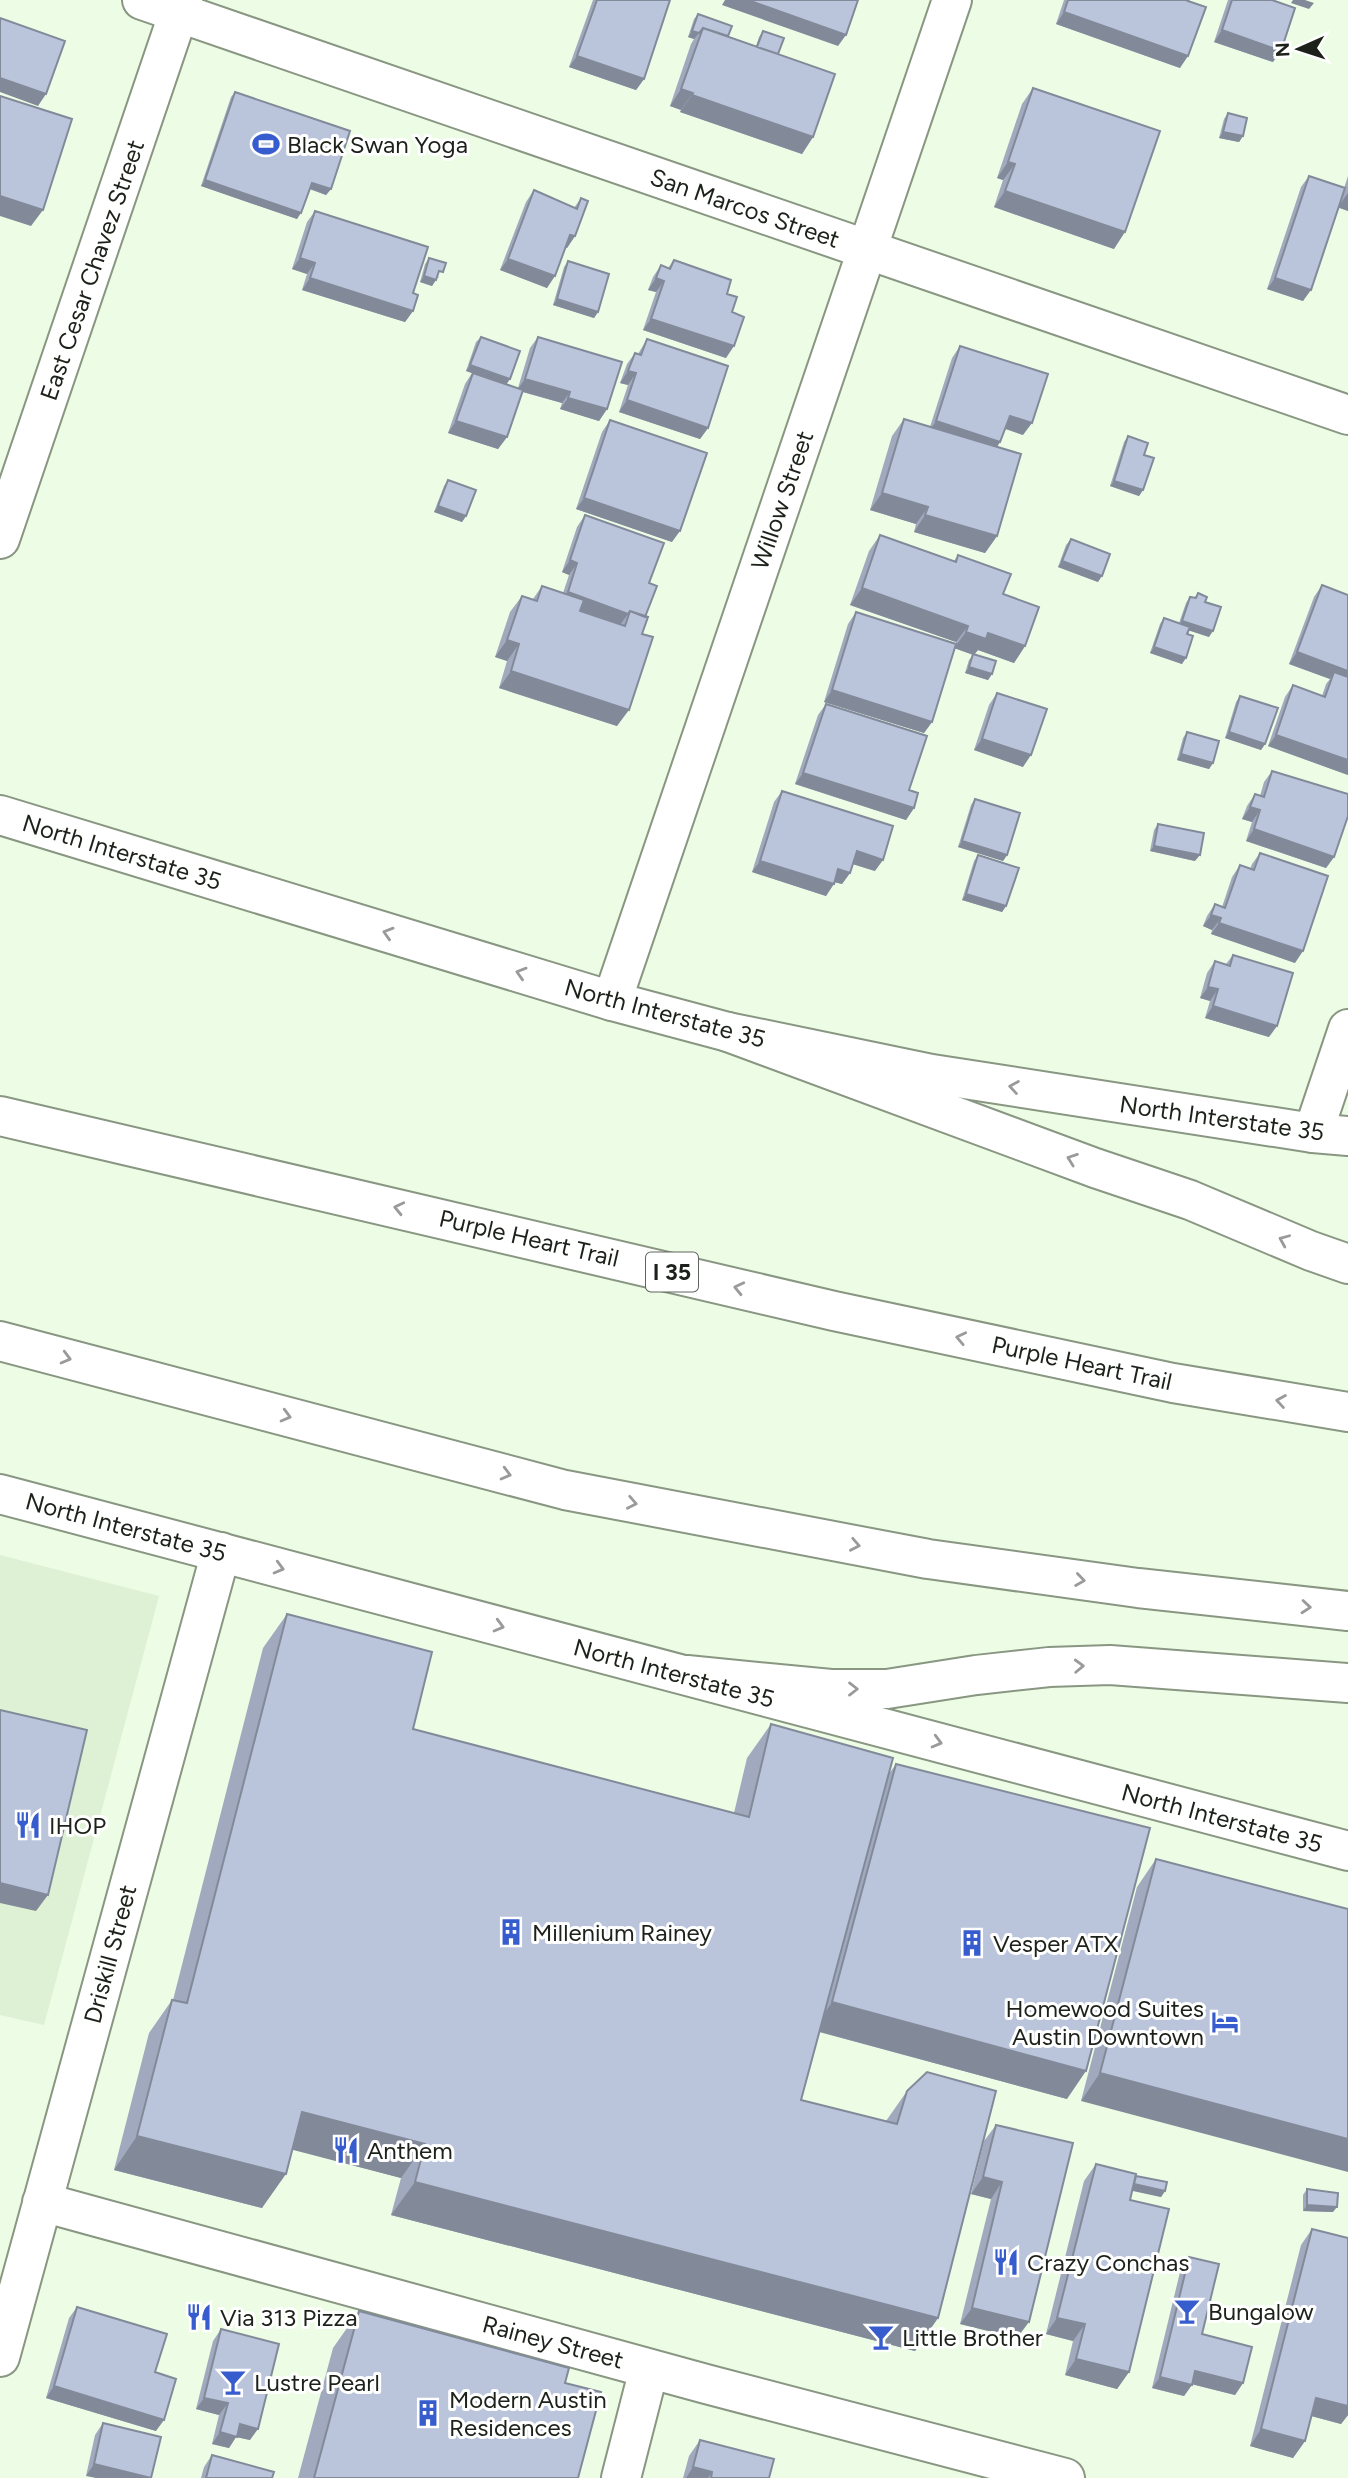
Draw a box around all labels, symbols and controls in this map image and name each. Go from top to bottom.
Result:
north arrow [1264,14,1334,84]
text: N [1271,42,1294,58]
sports icon: Black Swan Yoga [251,129,281,159]
place label: Black Swan Yoga [287,130,468,159]
street label: East Cesar Chavez Street [34,136,150,404]
street label: San Marcos Street [647,162,843,254]
street label: Willow Street [745,427,819,573]
street label: North Interstate 35 [19,808,225,896]
one-way arrow [382,927,395,941]
one-way arrow [515,967,527,982]
street label: North Interstate 35 [562,972,768,1054]
one-way arrow [1008,1080,1020,1095]
street label: North Interstate 35 [1118,1089,1326,1147]
one-way arrow [1066,1154,1078,1168]
one-way arrow [393,1202,405,1216]
street label: Purple Heart Trail [436,1203,622,1273]
one-way arrow [1279,1234,1292,1248]
road number: I 35 [646,1252,698,1292]
one-way arrow [733,1282,745,1296]
street label: Purple Heart Trail [989,1330,1175,1396]
one-way arrow [955,1332,967,1346]
one-way arrow [60,1350,72,1364]
one-way arrow [1275,1394,1287,1409]
one-way arrow [280,1408,292,1422]
one-way arrow [500,1466,512,1480]
street label: North Interstate 35 [23,1486,229,1568]
one-way arrow [626,1494,638,1509]
one-way arrow [849,1537,861,1552]
one-way arrow [273,1560,285,1574]
one-way arrow [1074,1573,1086,1588]
one-way arrow [1300,1600,1312,1615]
one-way arrow [493,1618,505,1632]
street label: North Interstate 35 [571,1632,777,1714]
one-way arrow [1074,1659,1085,1674]
one-way arrow [848,1681,858,1697]
one-way arrow [931,1734,943,1749]
street label: North Interstate 35 [1119,1777,1325,1859]
restaurant icon: IHOP [13,1810,43,1840]
place label: IHOP [49,1811,106,1840]
street label: Driskill Street [78,1882,142,2026]
building icon: Millenium Rainey [496,1917,526,1947]
place label: Millenium Rainey [532,1918,712,1947]
building icon: Vesper ATX [957,1928,987,1958]
place label: Vesper ATX [993,1929,1118,1958]
place label: Homewood Suites Austin Downtown [1005,1994,1204,2051]
hotel icon: Homewood Suites Austin Downtown [1210,2007,1240,2037]
restaurant icon: Anthem [331,2135,361,2165]
place label: Anthem [367,2136,453,2165]
restaurant icon: Crazy Conchas [991,2247,1021,2277]
place label: Crazy Conchas [1027,2248,1189,2277]
bar icon: Bungalow [1172,2296,1202,2326]
place label: Bungalow [1208,2297,1314,2326]
restaurant icon: Via 313 Pizza [184,2302,214,2332]
place label: Via 313 Pizza [220,2303,358,2332]
street label: Rainey Street [479,2309,627,2375]
bar icon: Little Brother [866,2322,896,2352]
place label: Little Brother [902,2323,1043,2352]
bar icon: Lustre Pearl [218,2367,248,2397]
place label: Lustre Pearl [254,2368,380,2397]
place label: Modern Austin Residences [449,2385,607,2442]
building icon: Modern Austin Residences [413,2398,443,2428]

